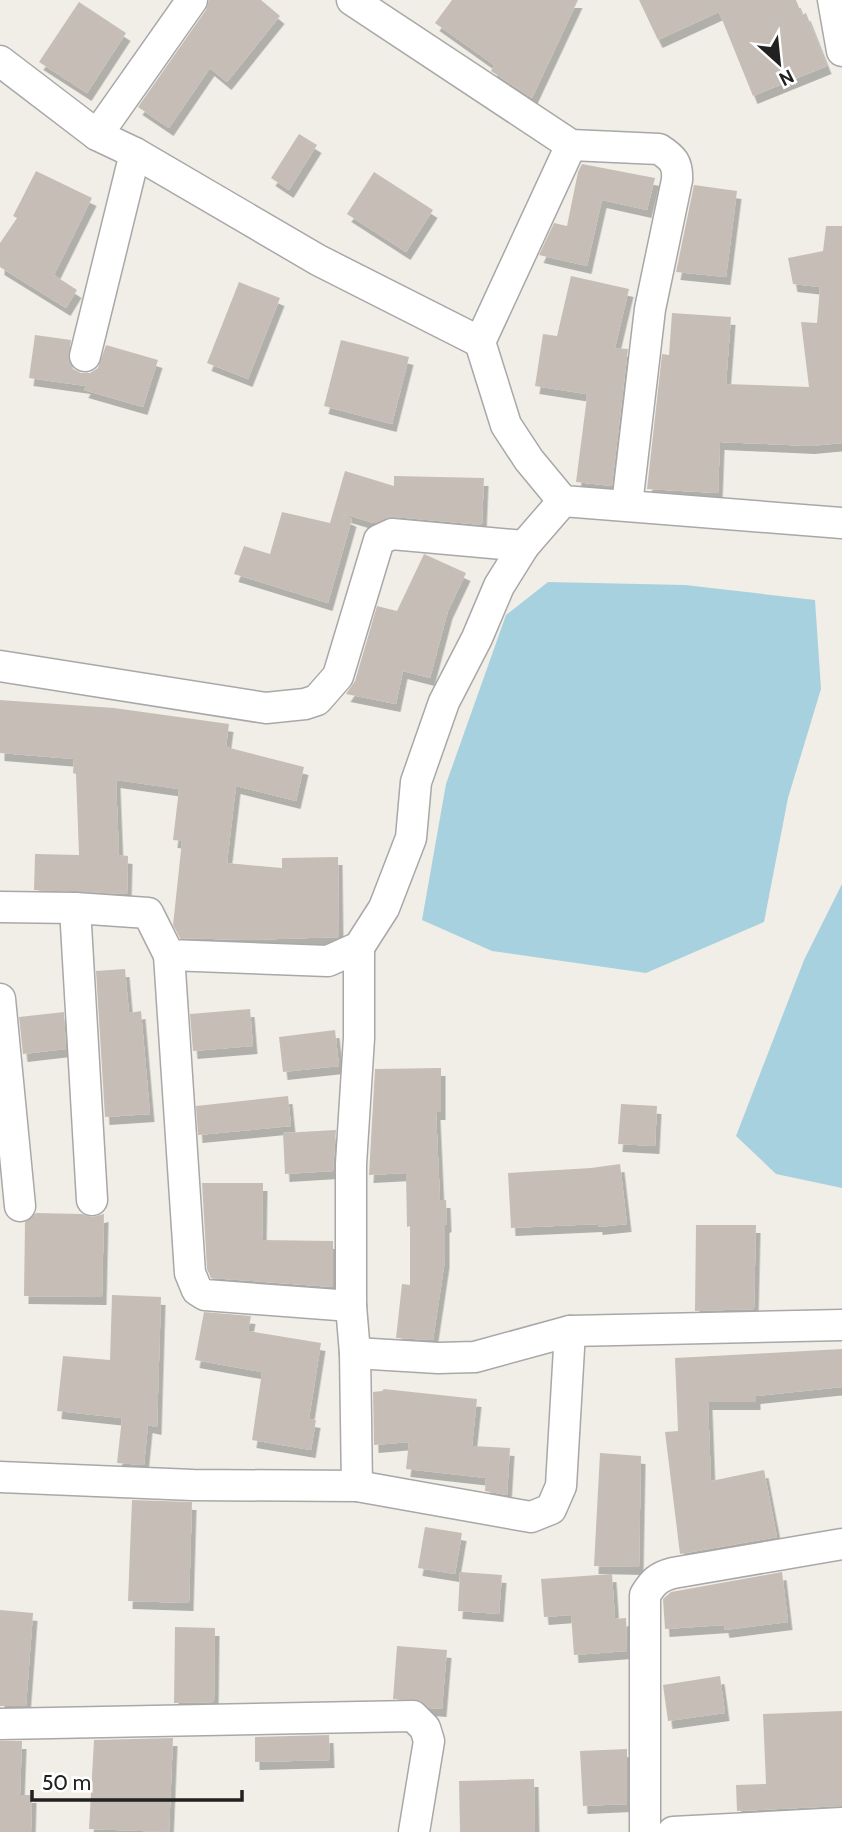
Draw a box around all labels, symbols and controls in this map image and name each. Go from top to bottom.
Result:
north arrow [744,28,814,98]
text: N [775,64,798,91]
scale bar [32,1758,242,1802]
text: 50 m [42,1770,91,1795]

